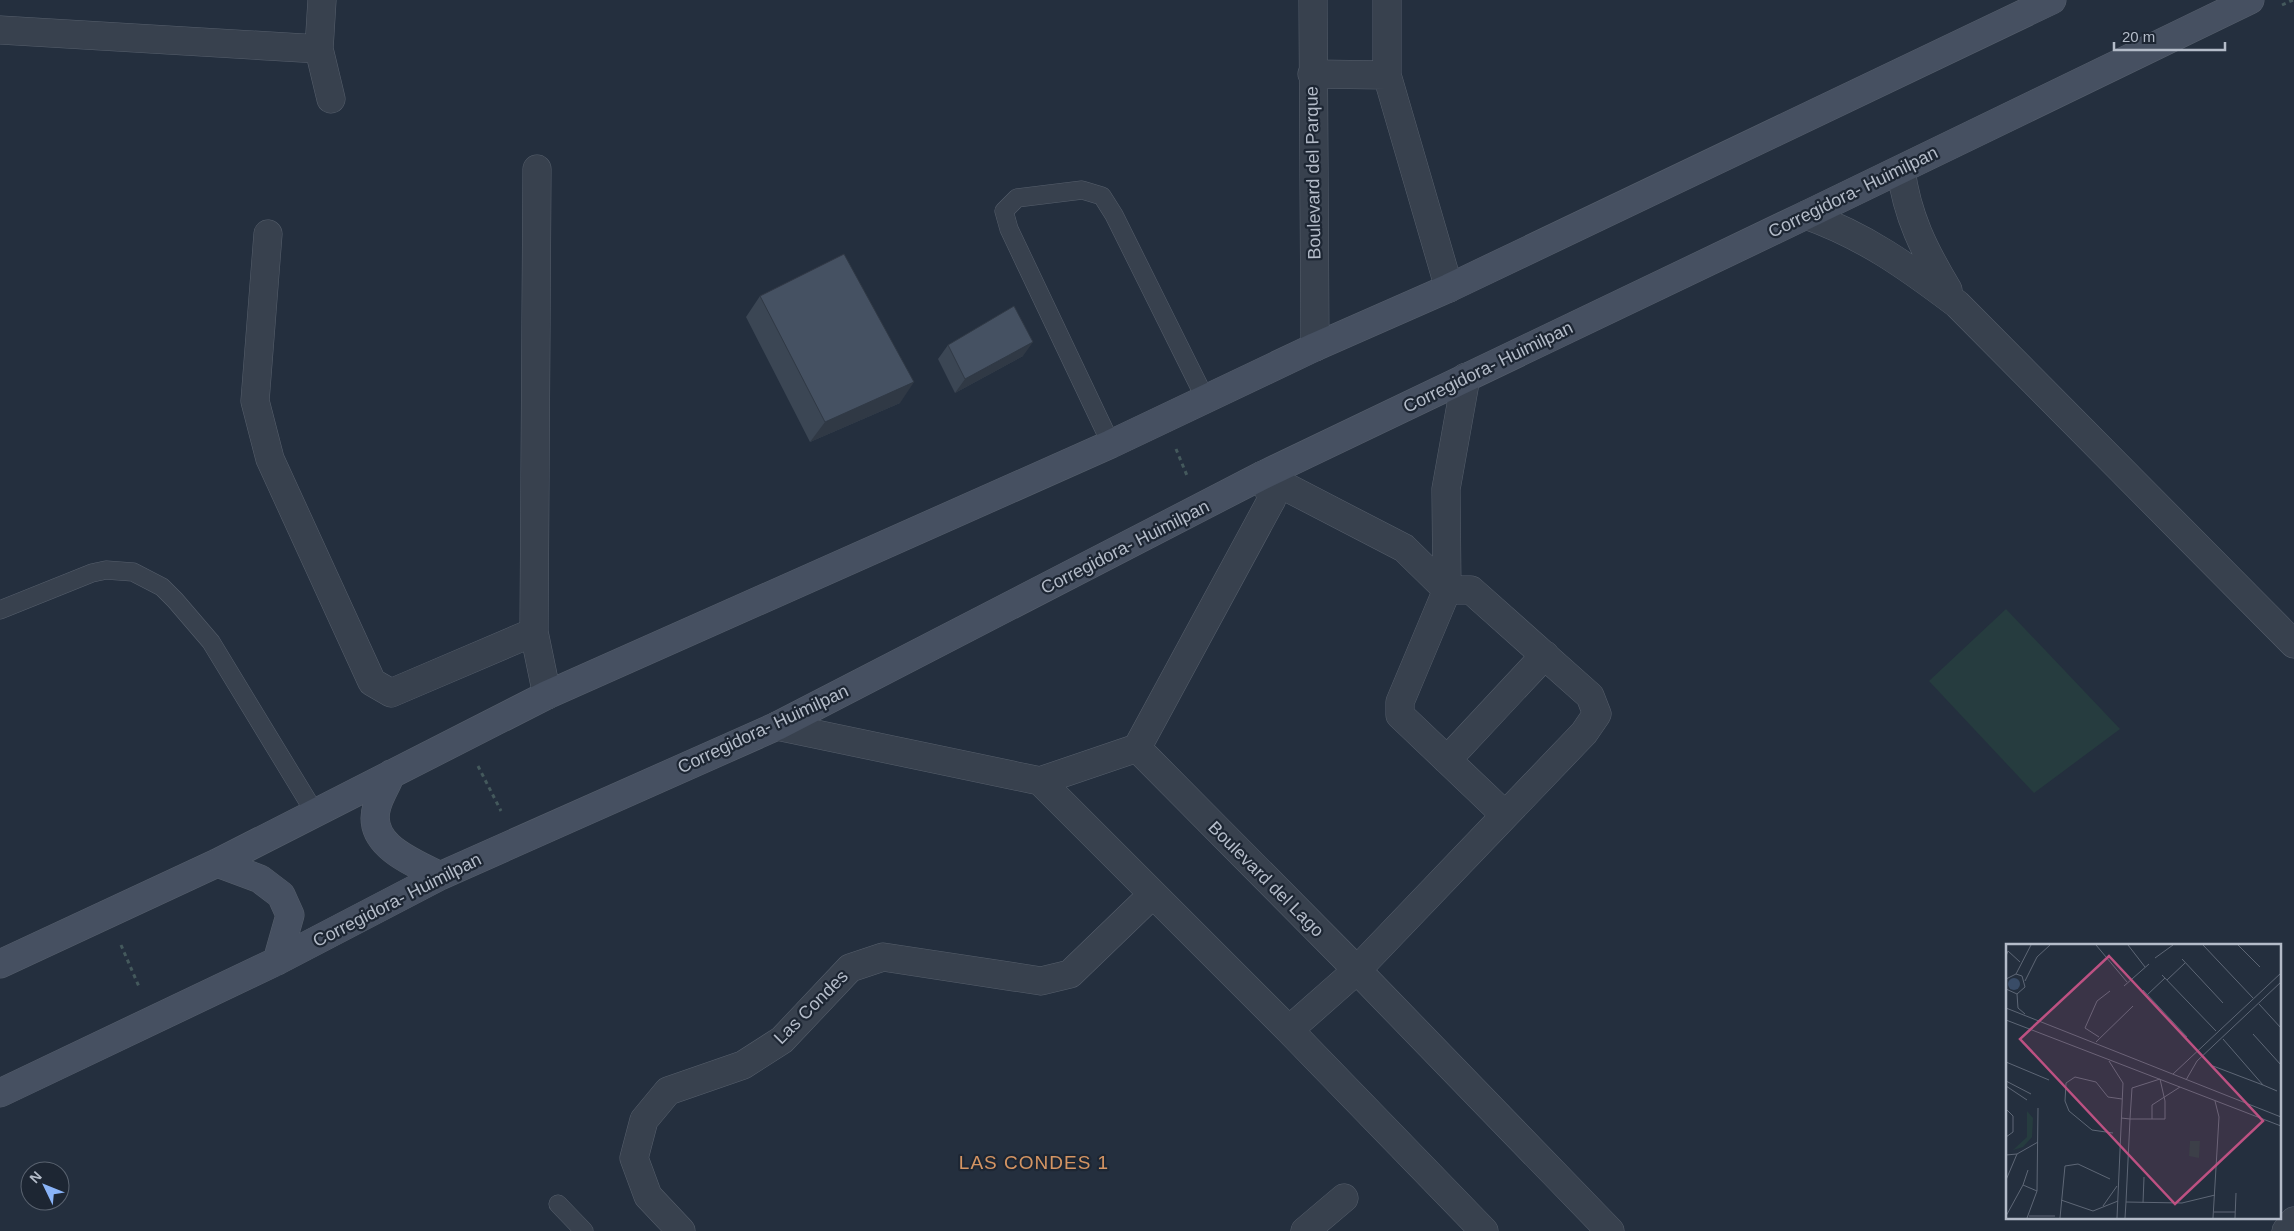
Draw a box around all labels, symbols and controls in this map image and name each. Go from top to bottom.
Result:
scale bar [2114,20,2225,52]
text: 20 m [2122,28,2155,45]
street label: Boulevard del Parque [1301,86,1325,260]
street label: Corregidora- Huimilpan [1765,142,1941,242]
street label: Corregidora- Huimilpan [1400,317,1576,417]
street label: Corregidora- Huimilpan [1038,496,1212,598]
street label: Corregidora- Huimilpan [674,681,852,777]
street label: Boulevard del Lago [1204,817,1328,941]
street label: Corregidora- Huimilpan [310,849,484,951]
inset map [2006,944,2282,1218]
street label: Las Condes [770,966,852,1048]
district label: LAS CONDES 1 [959,1152,1109,1173]
north arrow [20,1161,70,1211]
text: N [26,1168,45,1186]

